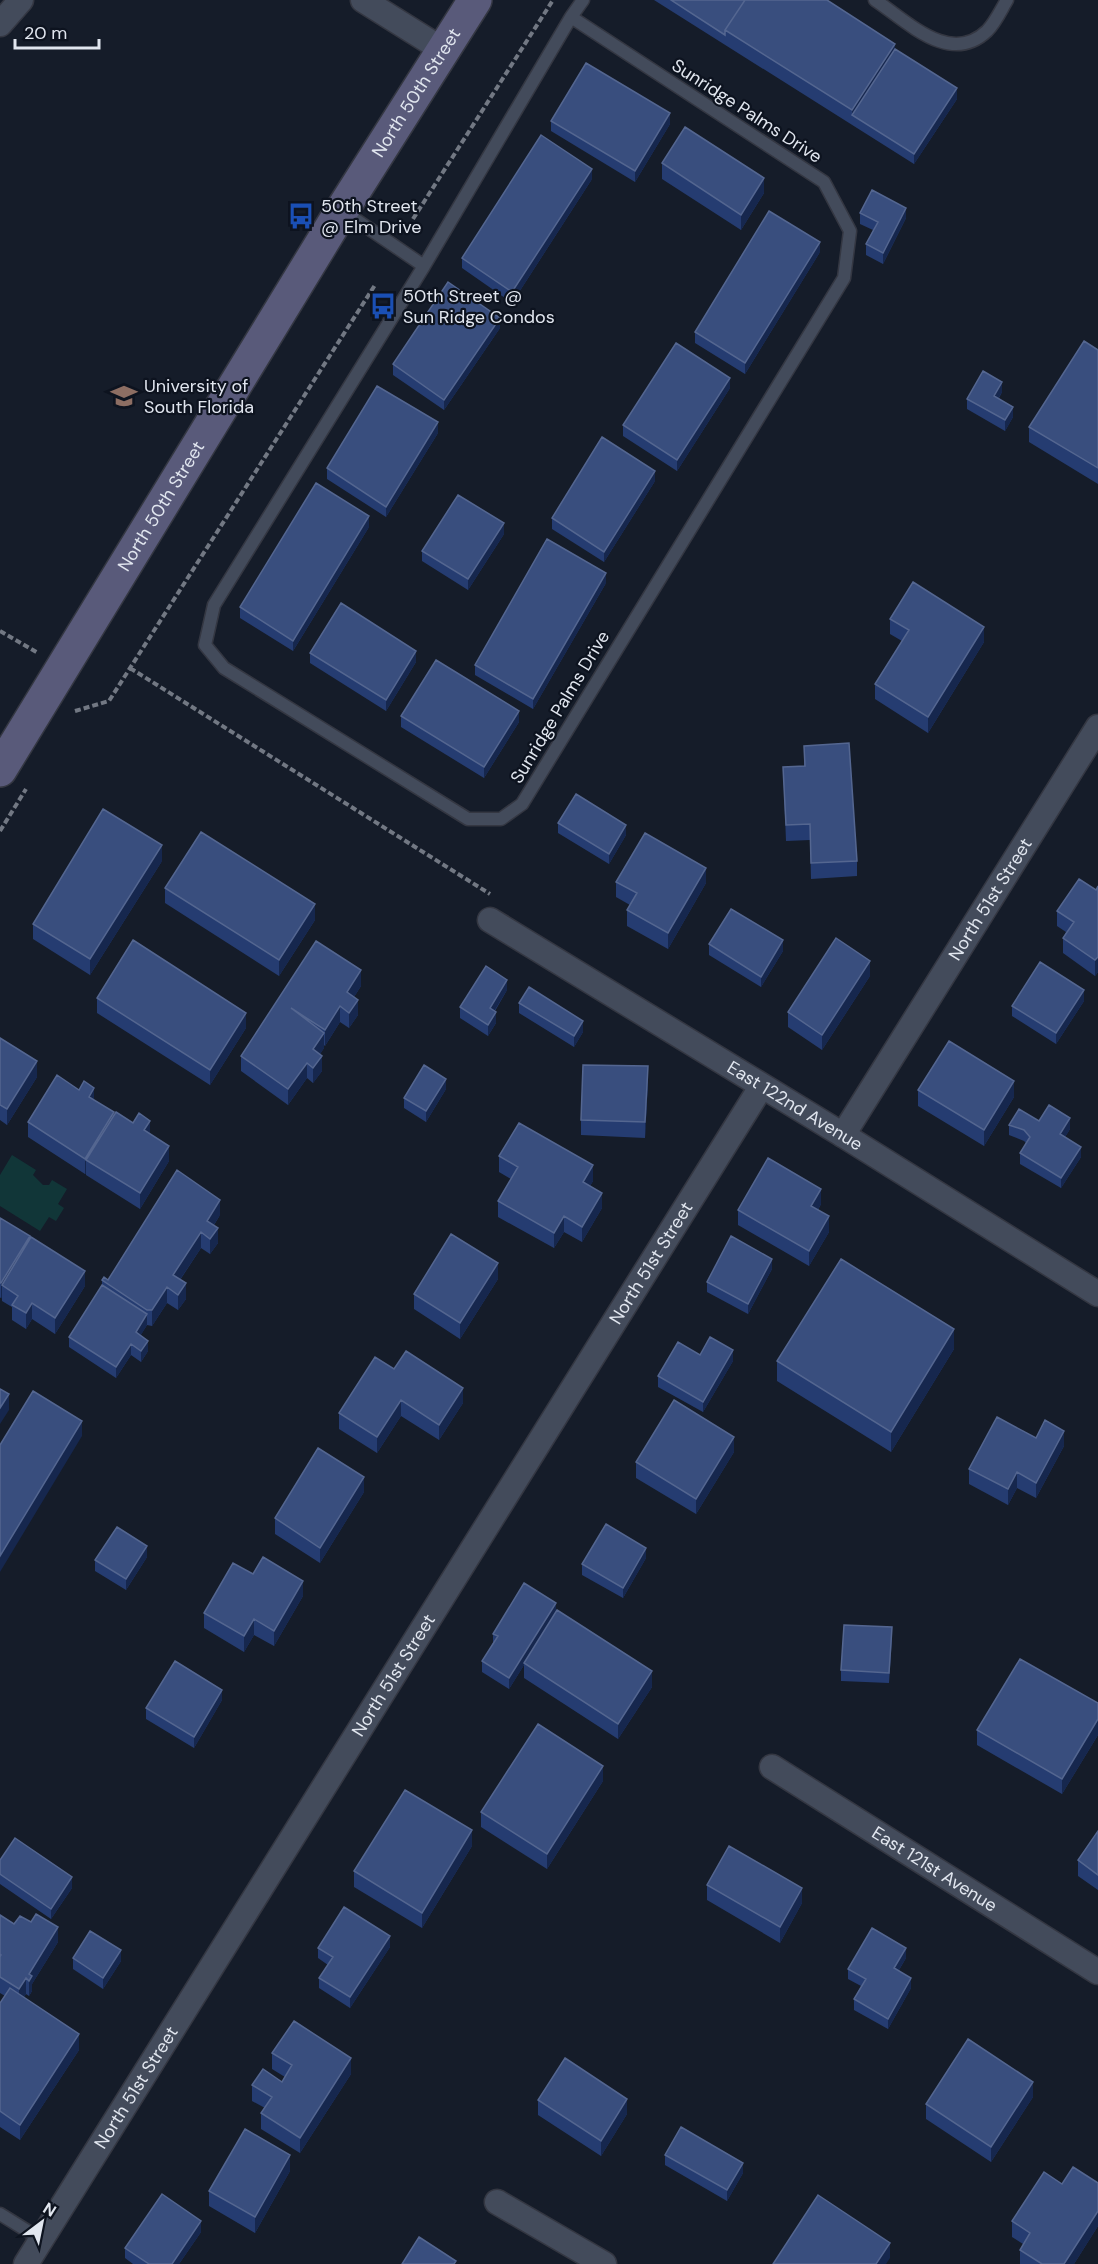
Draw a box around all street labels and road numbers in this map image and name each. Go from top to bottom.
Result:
street label: North 50th Street [366,24,466,162]
street label: Sunridge Palms Drive [667,53,827,169]
street label: North 50th Street [112,437,210,576]
street label: Sunridge Palms Drive [505,626,615,788]
street label: North 51st Street [943,833,1038,965]
street label: East 122nd Avenue [723,1055,867,1156]
street label: North 51st Street [604,1197,698,1329]
street label: North 51st Street [346,1610,441,1741]
street label: East 121st Avenue [867,1821,1002,1918]
street label: North 51st Street [89,2022,183,2153]

